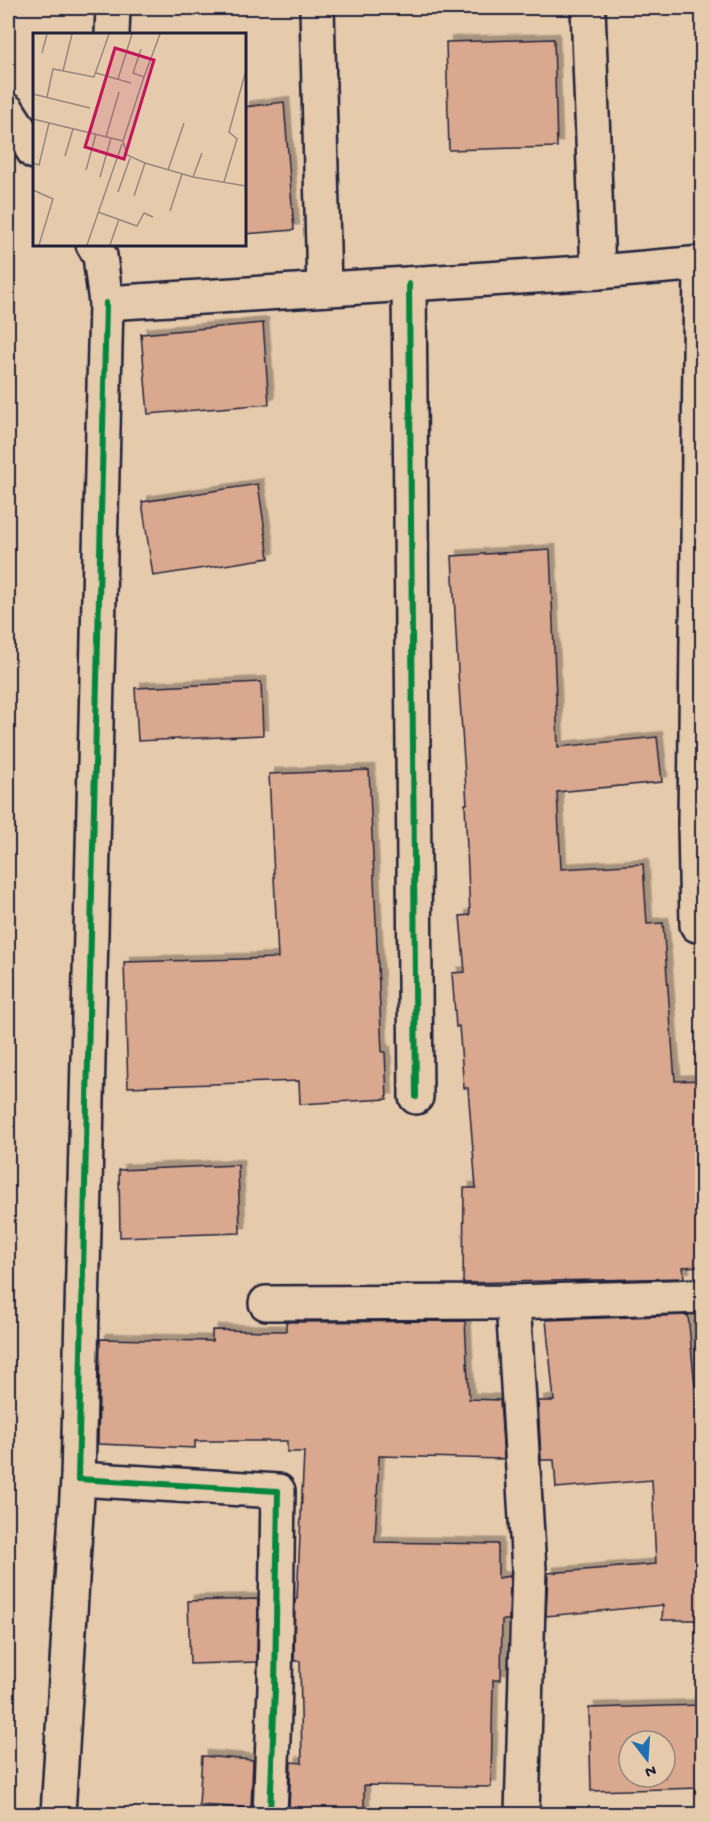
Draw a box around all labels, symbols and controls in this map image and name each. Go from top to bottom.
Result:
inset map [33,33,246,246]
north arrow [617,1729,677,1789]
text: N [642,1759,658,1781]

